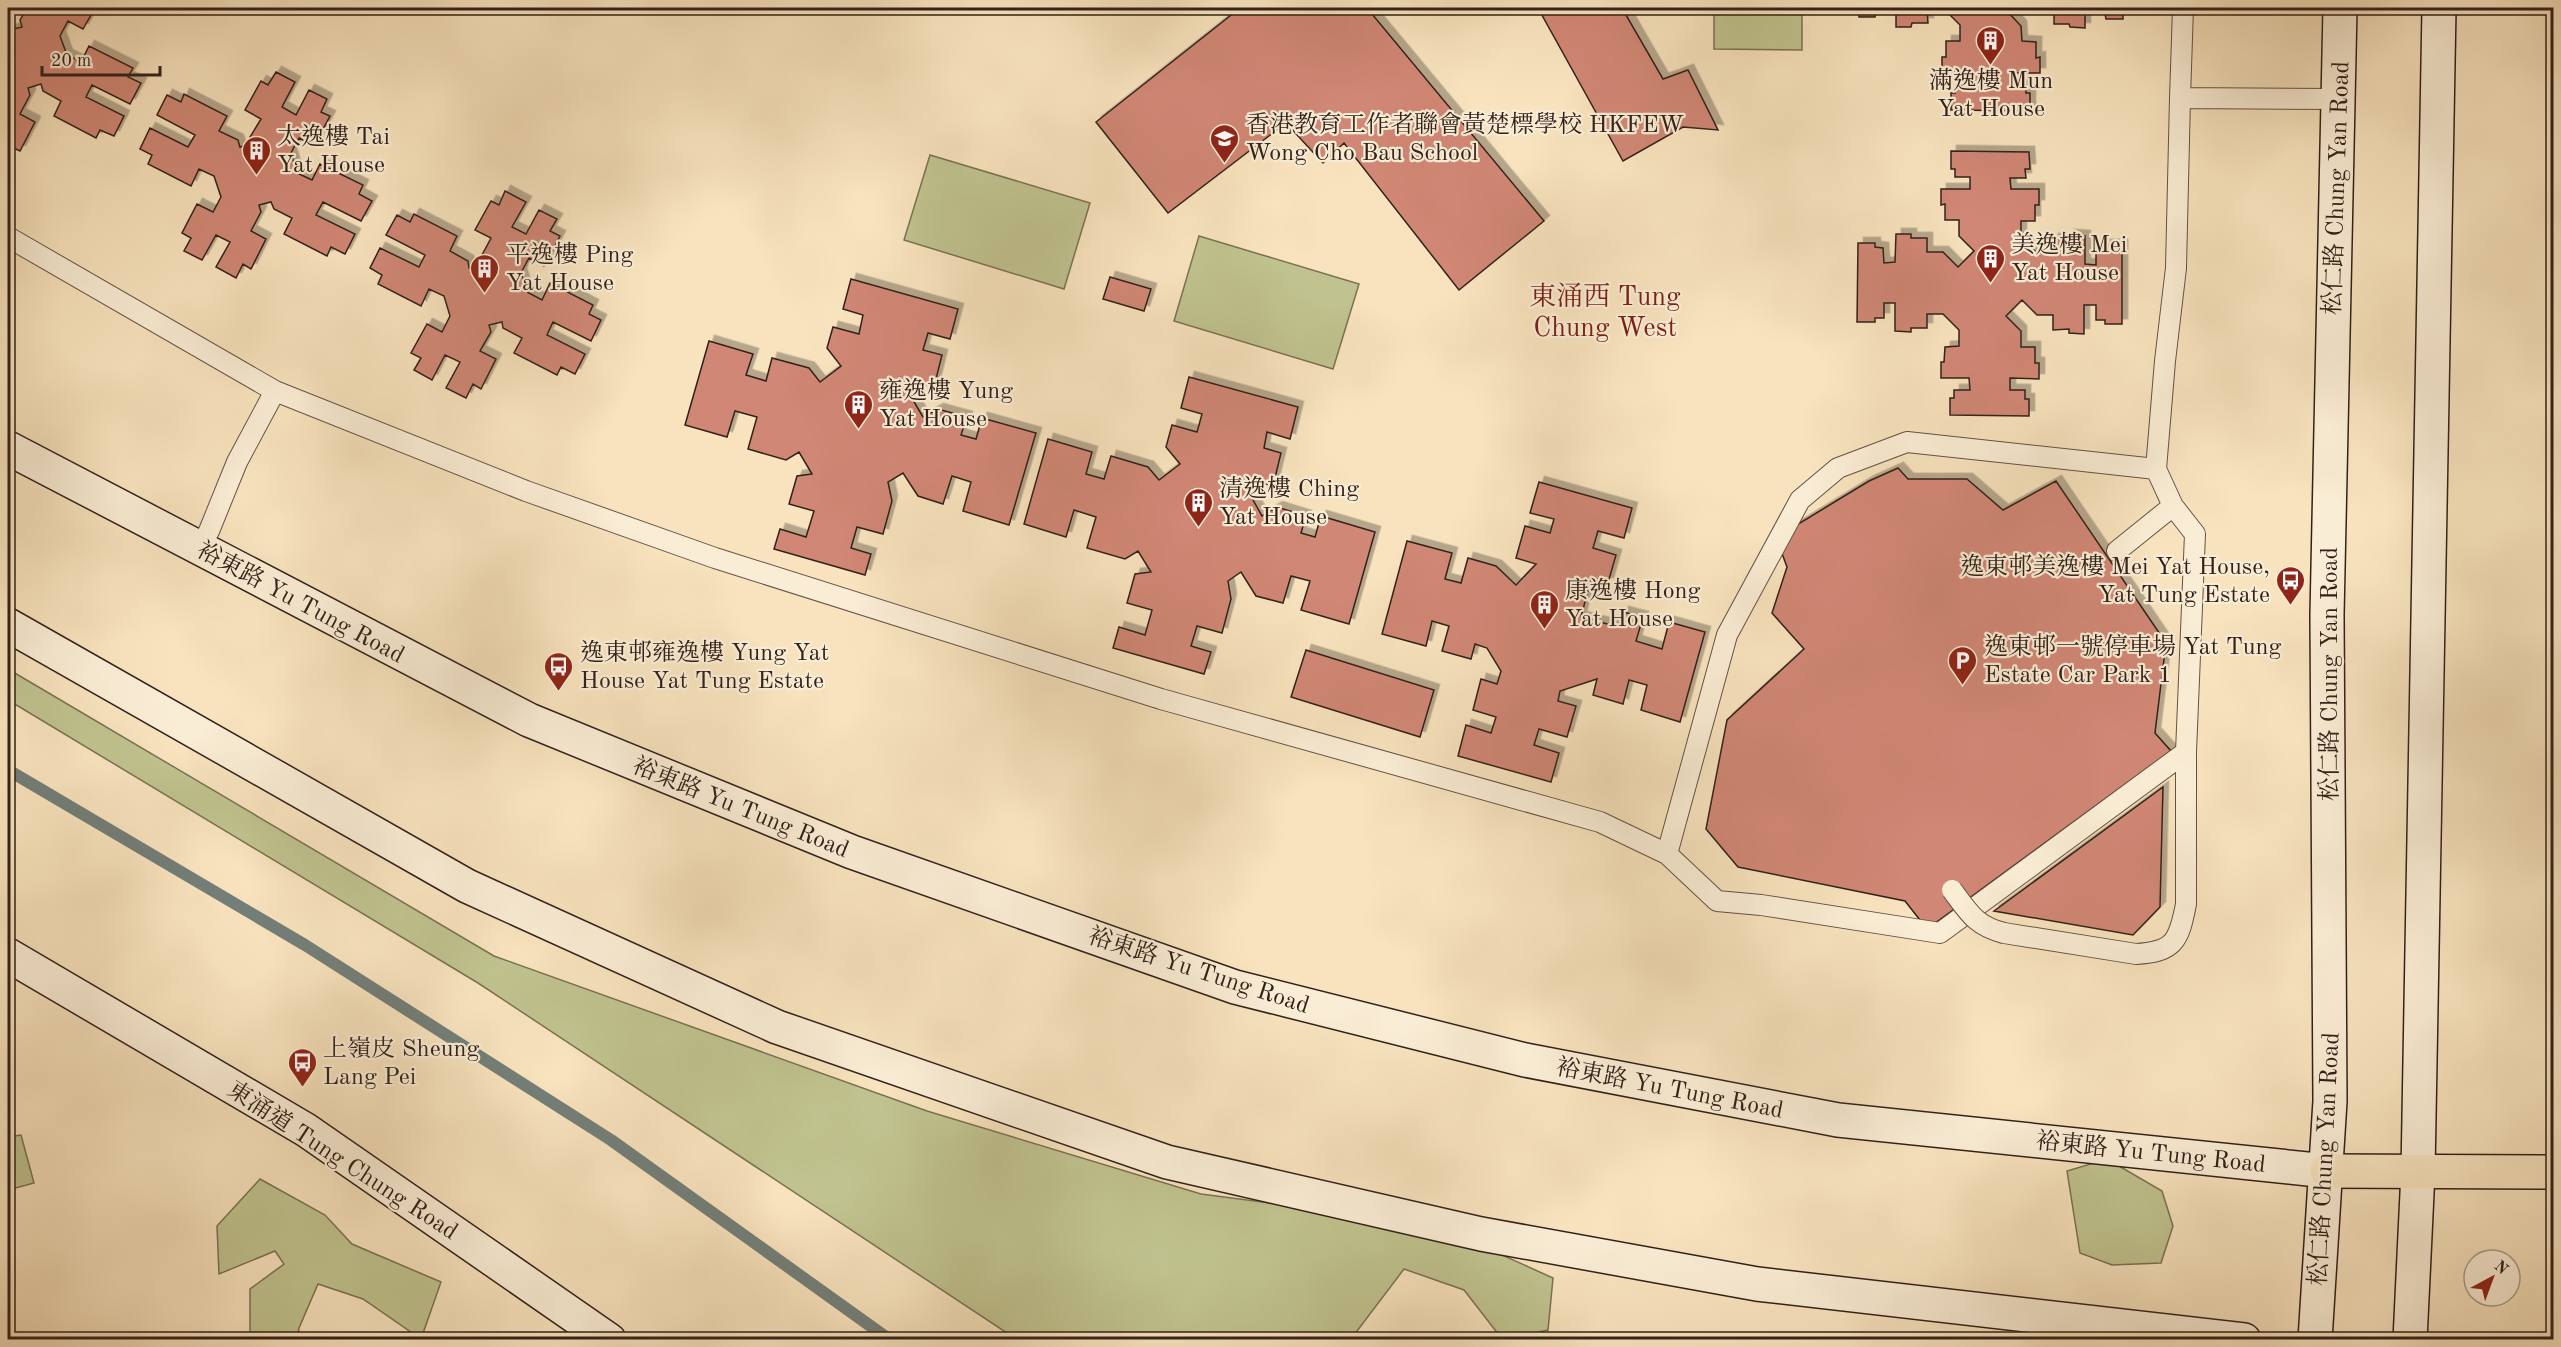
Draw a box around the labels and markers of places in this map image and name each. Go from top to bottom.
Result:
building icon: 滿逸樓 Mun Yat House [1975,24,2007,66]
place label: 滿逸樓 Mun Yat House [1929,67,2053,122]
place label: 香港教育工作者聯會黃楚標學校 HKFEW Wong Cho Bau School [1246,111,1685,166]
school or university icon: 香港教育工作者聯會黃楚標學校 HKFEW Wong Cho Bau School [1209,122,1241,164]
place label: 太逸樓 Tai Yat House [277,123,390,178]
building icon: 太逸樓 Tai Yat House [240,134,272,176]
place label: 美逸樓 Mei Yat House [2011,231,2127,286]
place label: 平逸樓 Ping Yat House [506,241,633,296]
building icon: 美逸樓 Mei Yat House [1974,242,2006,284]
building icon: 平逸樓 Ping Yat House [469,252,501,294]
place label: 雍逸樓 Yung Yat House [879,377,1013,432]
building icon: 雍逸樓 Yung Yat House [842,388,874,430]
place label: 清逸樓 Ching Yat House [1219,475,1359,530]
building icon: 清逸樓 Ching Yat House [1182,486,1214,528]
place label: 逸東邨美逸樓 Mei Yat House, Yat Tung Estate [1960,553,2270,608]
bus stop icon: 逸東邨美逸樓 Mei Yat House, Yat Tung Estate [2275,564,2307,606]
place label: 康逸樓 Hong Yat House [1565,577,1700,632]
building icon: 康逸樓 Hong Yat House [1528,588,1560,630]
place label: 逸東邨一號停車場 Yat Tung Estate Car Park 1 [1984,633,2282,688]
place label: 逸東邨雍逸樓 Yung Yat House Yat Tung Estate [580,639,829,694]
parking icon: 逸東邨一號停車場 Yat Tung Estate Car Park 1 [1947,644,1979,686]
bus stop icon: 逸東邨雍逸樓 Yung Yat House Yat Tung Estate [543,650,575,692]
place label: 上嶺皮 Sheung Lang Pei [323,1035,479,1090]
bus stop icon: 上嶺皮 Sheung Lang Pei [286,1046,318,1088]

